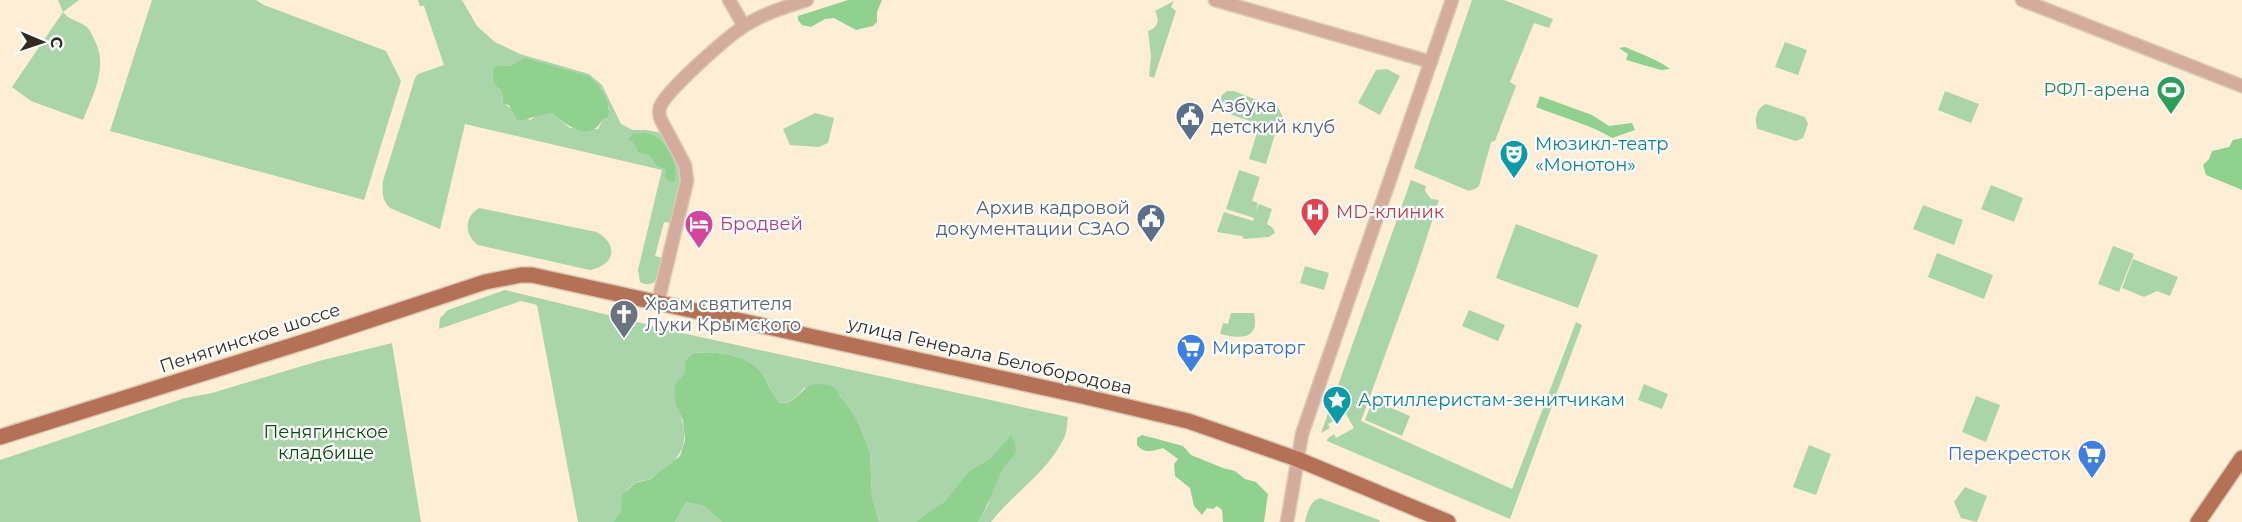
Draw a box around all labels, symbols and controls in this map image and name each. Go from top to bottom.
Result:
north arrow [12,12,72,72]
text: С [47,36,66,49]
sports icon: РФЛ-арена [2155,74,2187,116]
place label: РФЛ-арена [2043,79,2150,101]
place label: Азбука детский клуб [1211,95,1335,138]
public building icon: Азбука детский клуб [1174,100,1206,142]
place label: Мюзикл-театр «Монотон» [1535,133,1669,176]
theatre icon: Мюзикл-театр «Монотон» [1498,138,1530,180]
hospital icon: MD-клиник [1299,196,1331,238]
place label: Архив кадровой документации СЗАО [936,197,1130,240]
place label: MD-клиник [1336,201,1445,223]
public building icon: Архив кадровой документации СЗАО [1135,202,1167,244]
hotel icon: Бродвей [683,208,715,250]
place label: Бродвей [720,213,803,235]
place label: Храм святителя Луки Крымского [645,293,801,336]
street label: Пенягинское шоссе [157,298,343,378]
church icon: Храм святителя Луки Крымского [608,298,640,340]
street label: улица Генерала Белобородова [845,312,1134,399]
supermarket icon: Мираторг [1175,332,1207,374]
place label: Мираторг [1212,337,1305,359]
place icon: Артиллеристам-зенитчикам [1321,384,1353,426]
place label: Артиллеристам-зенитчикам [1358,389,1625,411]
park label: Пенягинское кладбище [264,421,388,464]
supermarket icon: Перекресток [2076,438,2108,480]
place label: Перекресток [1948,443,2072,465]

